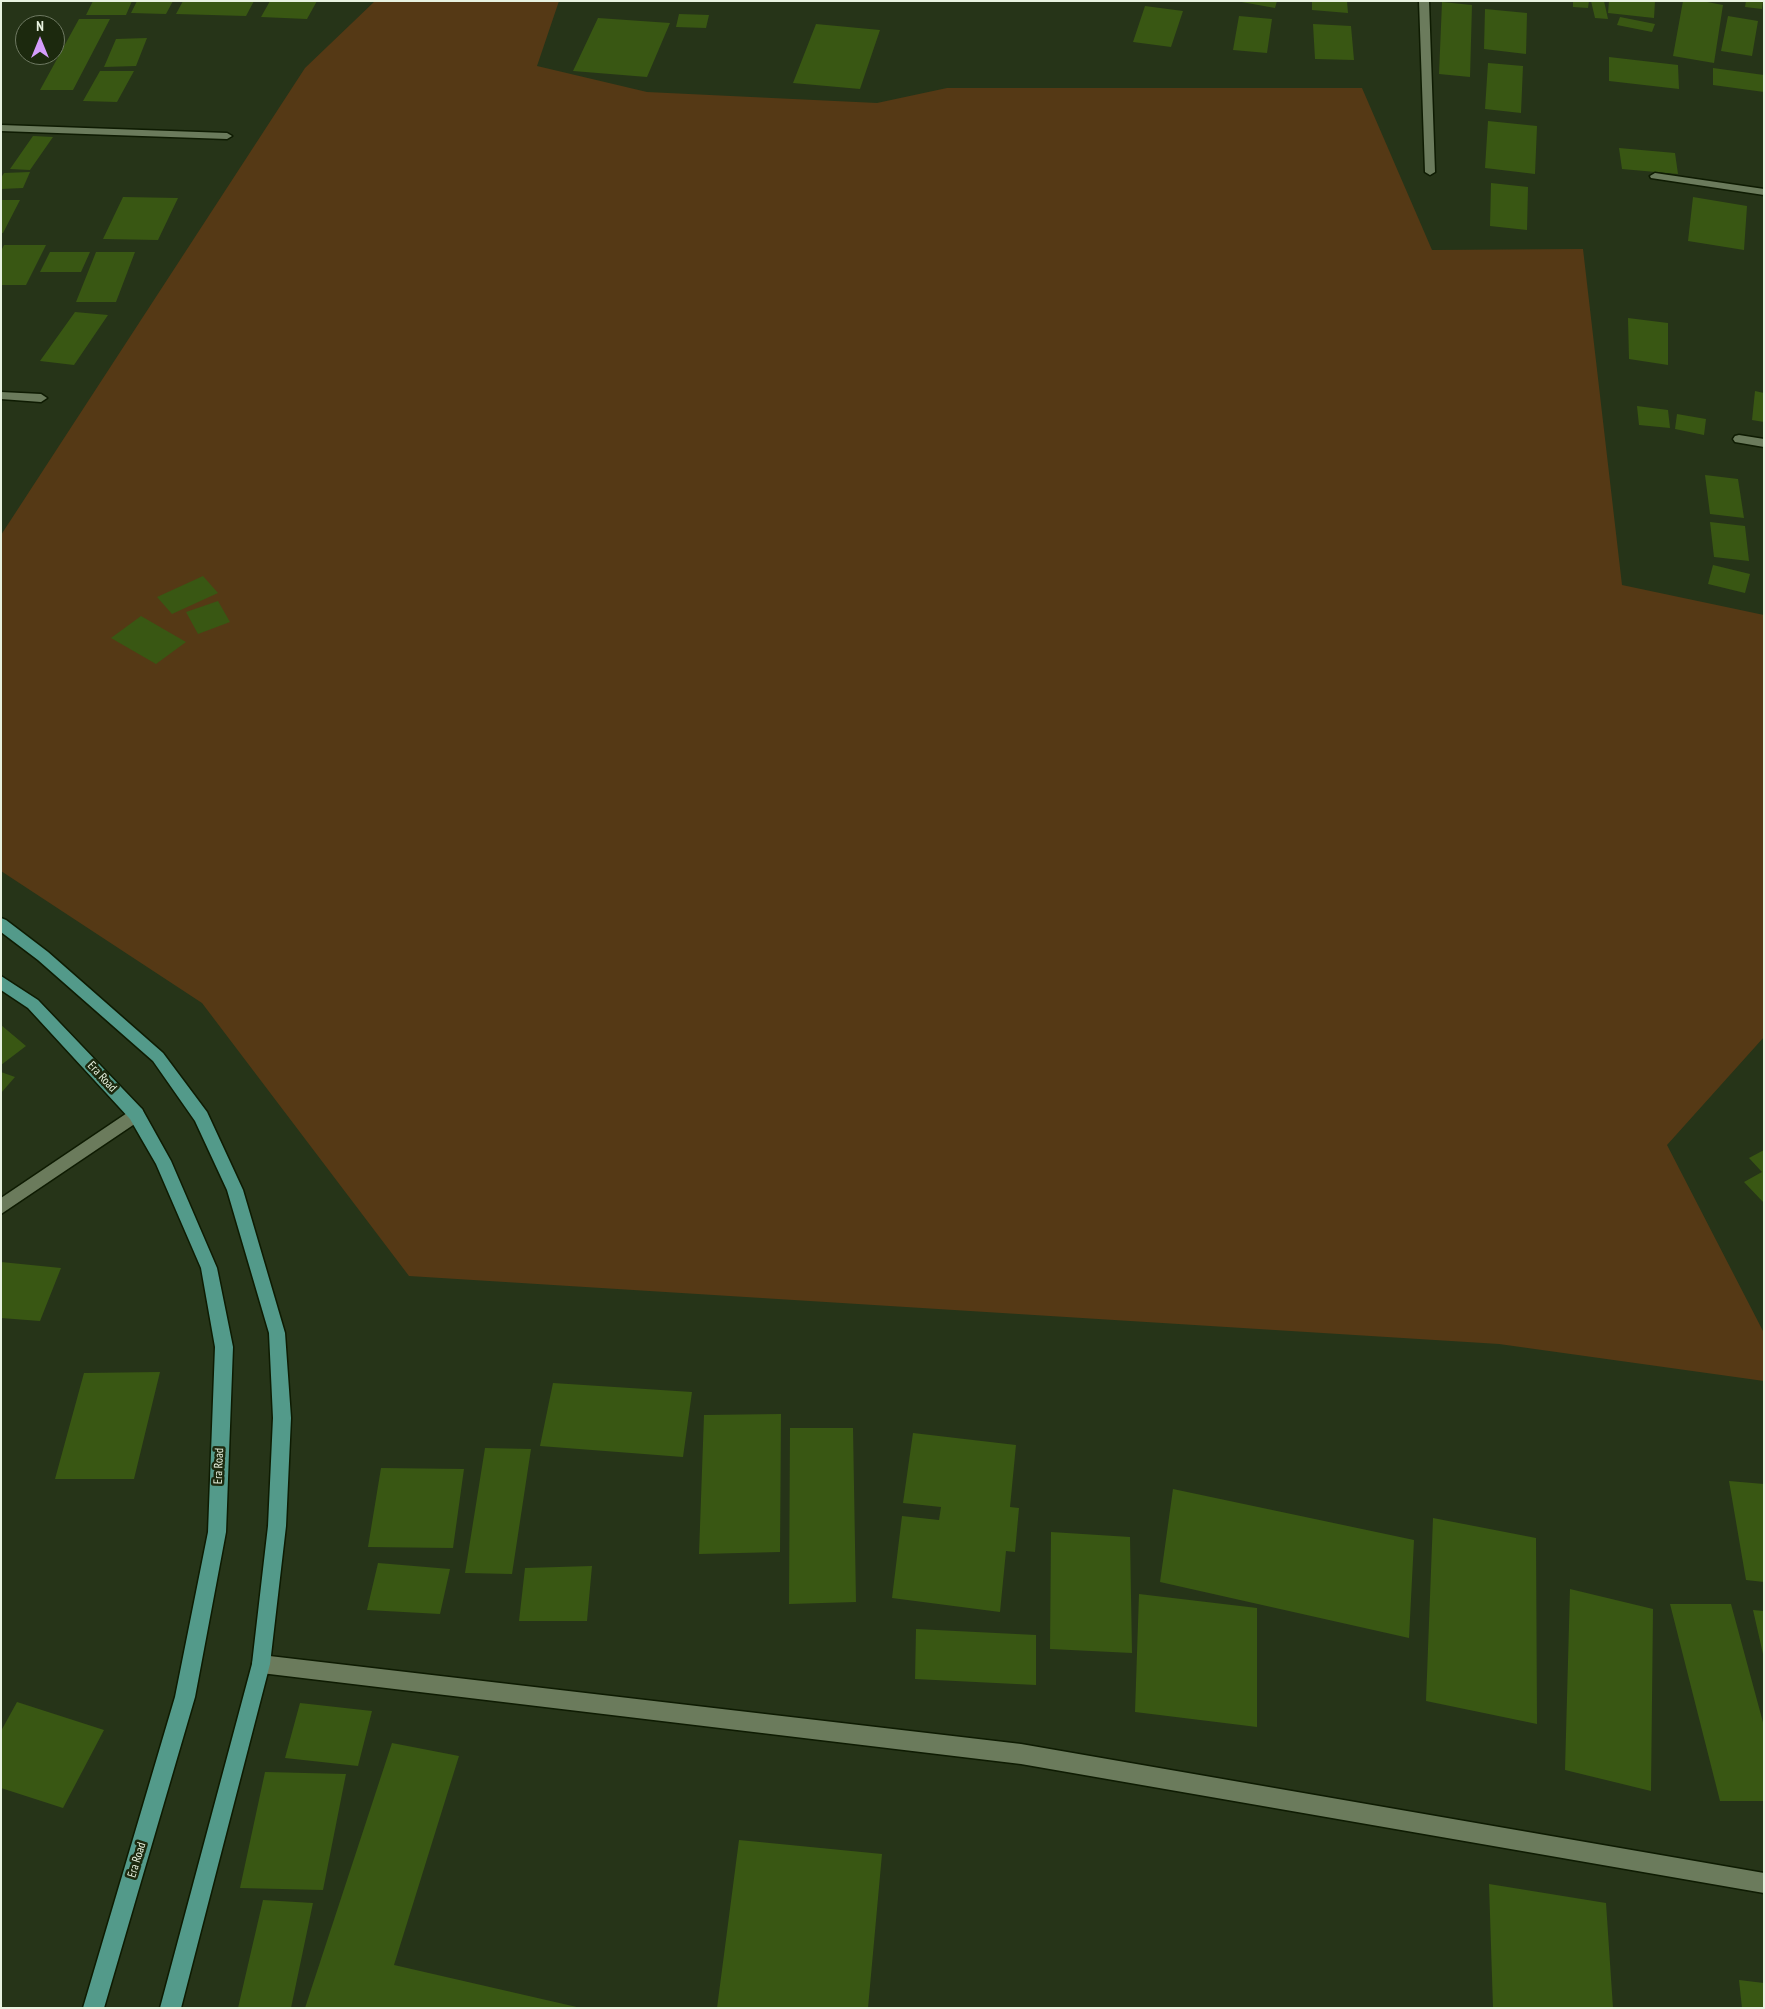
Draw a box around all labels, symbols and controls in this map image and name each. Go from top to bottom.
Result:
north arrow [15,15,65,65]
text: N [36,17,44,35]
street label: Era Road [84,1059,120,1095]
street label: Era Road [211,1448,227,1484]
street label: Era Road [125,1841,149,1879]

